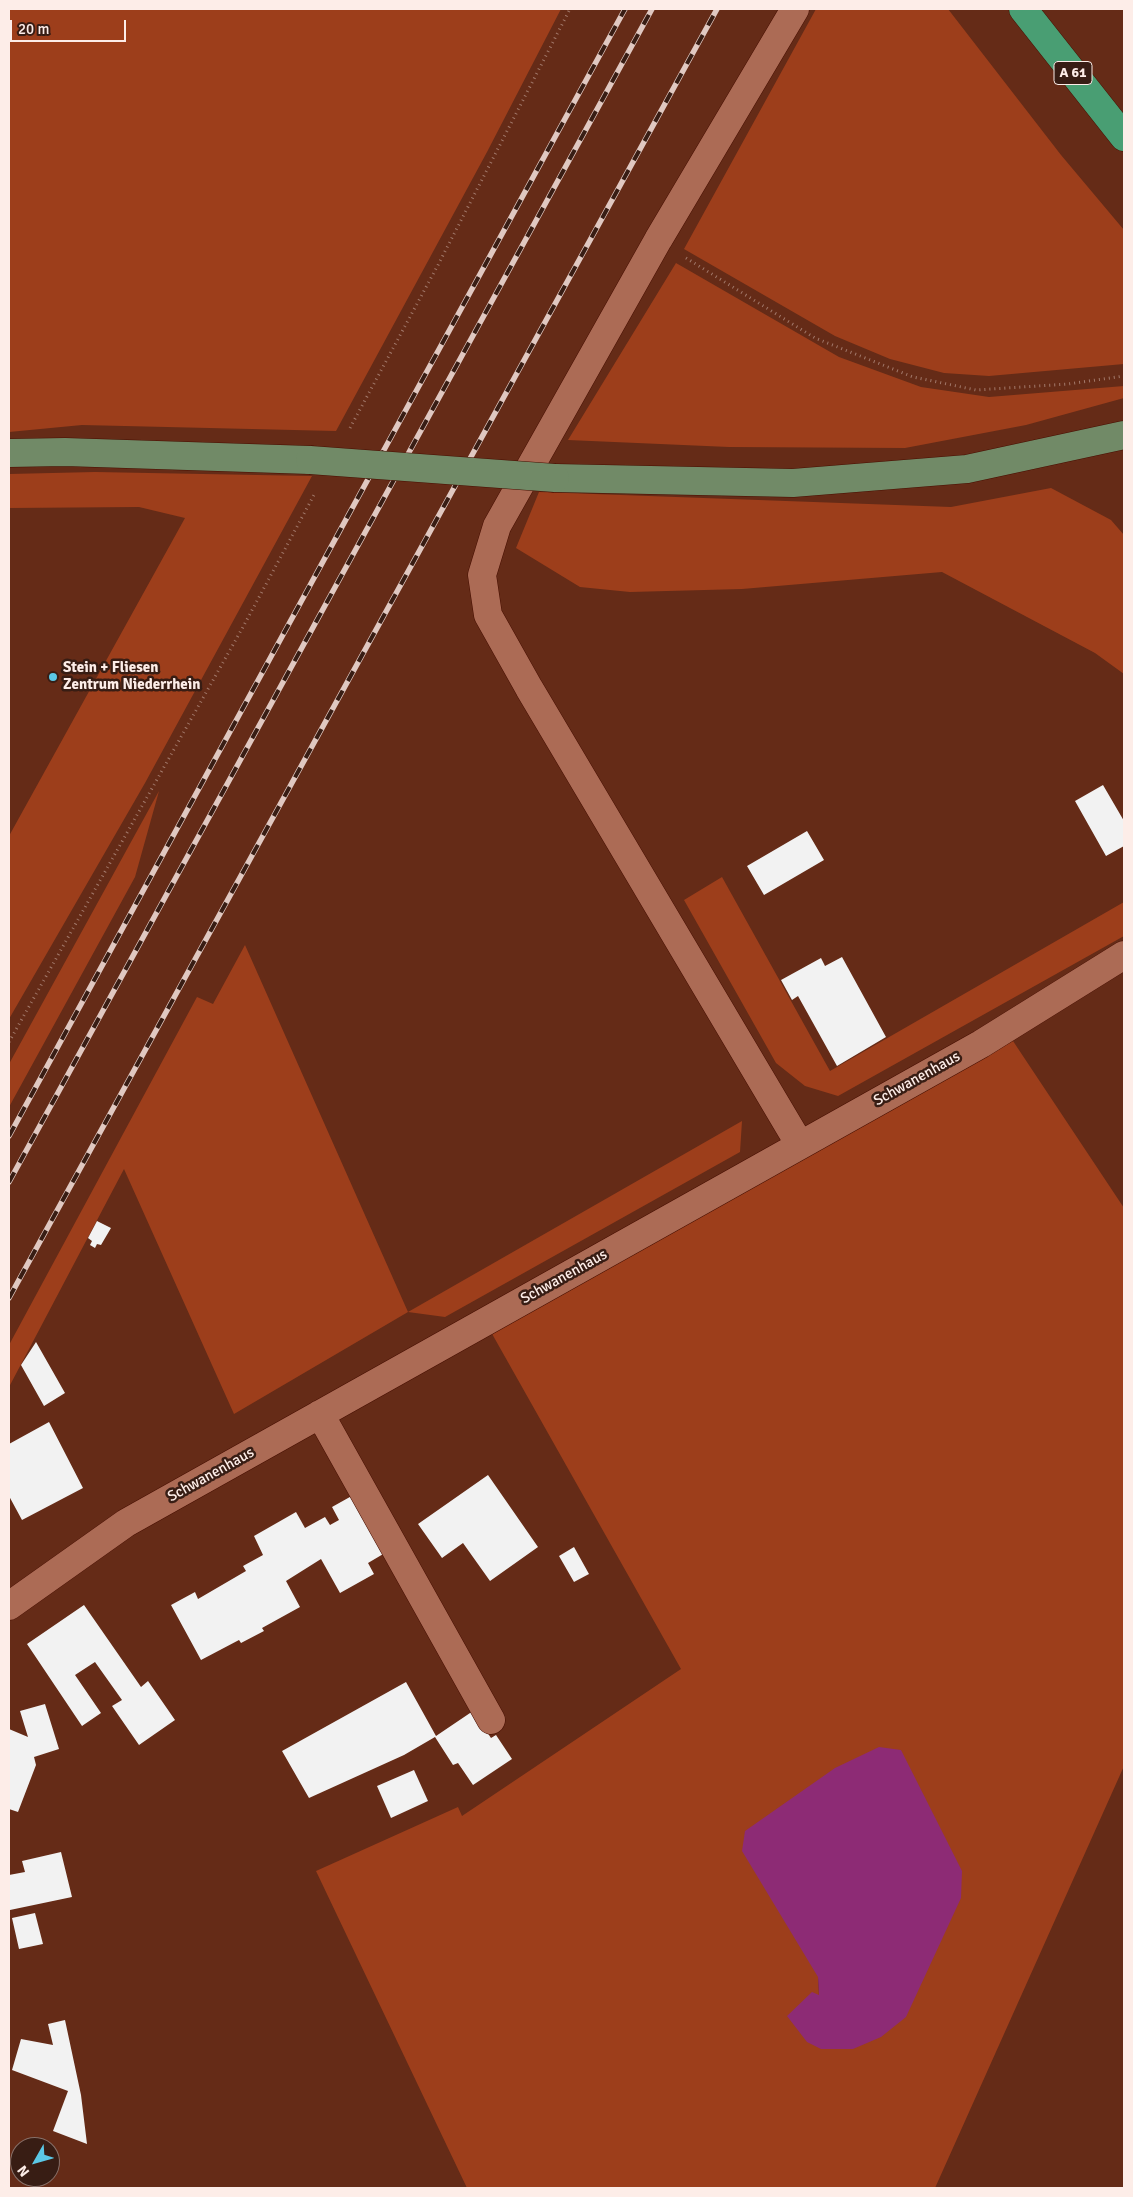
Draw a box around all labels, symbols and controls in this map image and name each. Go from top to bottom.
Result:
scale bar [12,10,129,42]
text: 20 m [18,20,49,38]
road number: A 61 [1054,62,1092,84]
place label: Stein + Fliesen Zentrum Niederrhein [63,659,200,694]
marker: Stein + Fliesen Zentrum Niederrhein [47,671,59,683]
street label: Schwanenhaus [871,1048,963,1110]
street label: Schwanenhaus [518,1246,610,1308]
street label: Schwanenhaus [165,1444,257,1506]
north arrow [10,2137,60,2187]
text: N [14,2162,33,2180]

